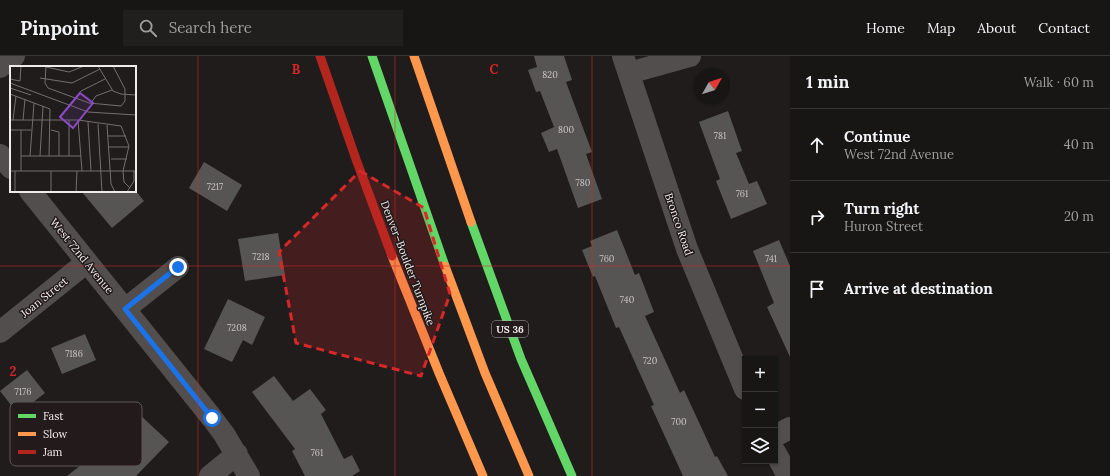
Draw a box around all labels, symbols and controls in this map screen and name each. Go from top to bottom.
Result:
search box [123,10,403,46]
text: Pinpoint [20,16,99,40]
icon: search [137,17,159,39]
text: Search here [169,18,252,37]
text: Home [866,19,905,37]
text: Map [927,19,955,37]
text: About [977,19,1016,37]
text: Contact [1038,19,1090,37]
text: B [292,61,301,78]
text: C [490,61,499,78]
inset map [10,66,136,192]
north arrow [694,68,730,104]
house number: 820 [542,69,558,80]
text: 1 min [806,71,849,93]
text: Walk · 60 m [1024,74,1094,91]
house number: 800 [558,124,575,135]
text: Continue [844,127,910,146]
house number: 781 [714,130,726,141]
icon: ahead [806,134,828,156]
text: 40 m [1064,136,1094,153]
text: West 72nd Avenue [844,146,954,163]
house number: 780 [576,177,591,188]
house number: 7217 [207,181,223,192]
house number: 761 [736,188,748,199]
street label: Bronco Road [662,191,696,257]
street label: Denver–Boulder Turnpike [378,199,438,327]
text: Turn right [844,199,920,218]
icon: right [806,206,828,228]
text: 20 m [1064,208,1094,225]
street label: West 72nd Avenue [47,215,117,297]
text: Huron Street [844,218,923,235]
house number: 7218 [252,251,270,262]
house number: 760 [600,253,615,264]
house number: 741 [765,253,777,264]
route end [169,258,187,276]
street label: Joan Street [17,273,71,321]
icon: arrive [806,278,828,300]
text: Arrive at destination [844,279,993,298]
house number: 740 [620,294,635,305]
road number: US 36 [492,321,528,337]
house number: 7208 [227,322,247,333]
house number: 7186 [65,348,83,359]
house number: 720 [643,355,658,366]
map controls [742,356,778,464]
button: + [742,356,778,392]
text: 2 [10,363,17,380]
house number: 7176 [15,386,31,397]
button: − [742,392,778,428]
legend [10,402,142,466]
text: Fast [43,409,64,423]
route start [203,409,221,427]
house number: 700 [671,416,687,427]
text: Slow [43,427,68,441]
button: layers [742,428,778,464]
text: Jam [42,445,63,459]
house number: 761 [311,447,323,458]

